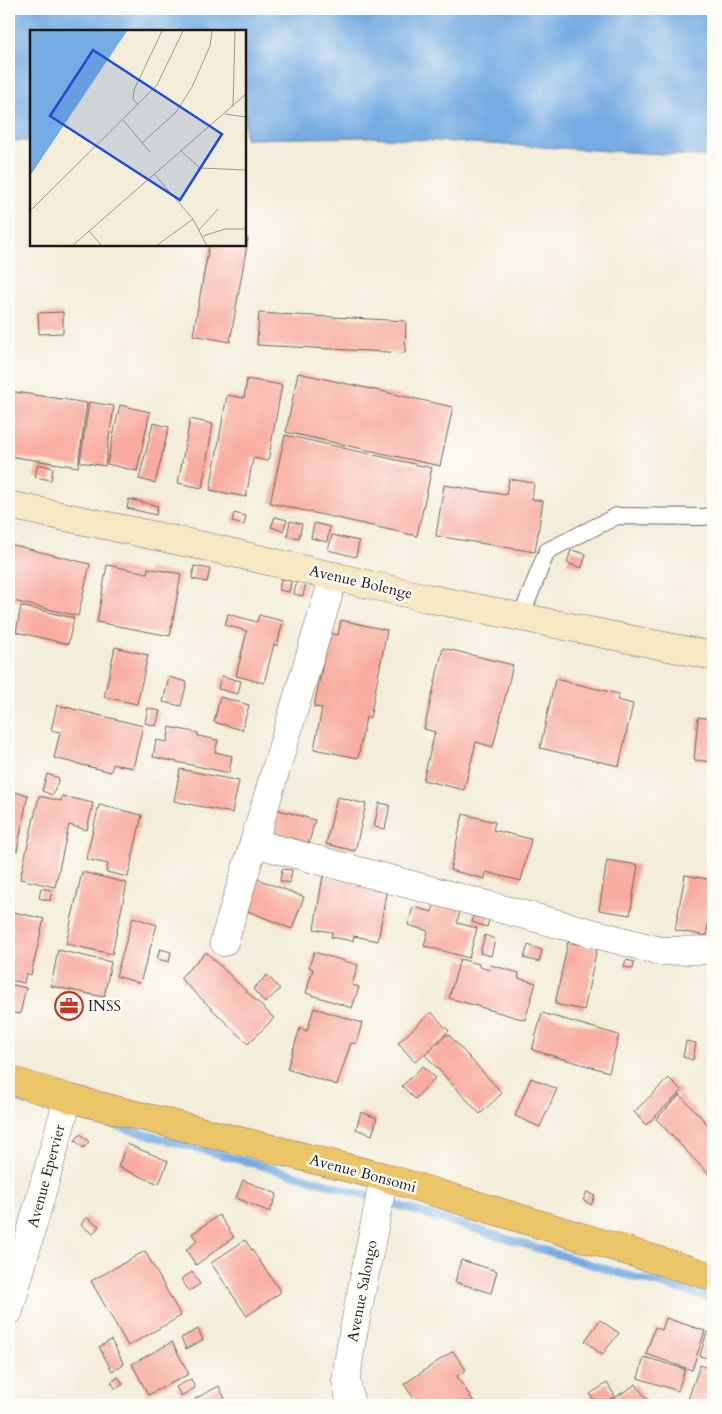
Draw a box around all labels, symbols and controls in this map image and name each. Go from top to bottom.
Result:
inset map [30,30,246,246]
street label: Avenue Bolenge [307,560,415,604]
office icon: INSS [54,991,84,1021]
place label: INSS [88,996,121,1016]
street label: Avenue Epervier [23,1122,70,1230]
street label: Avenue Bonsomi [308,1149,418,1197]
street label: Avenue Salongo [342,1238,382,1344]

